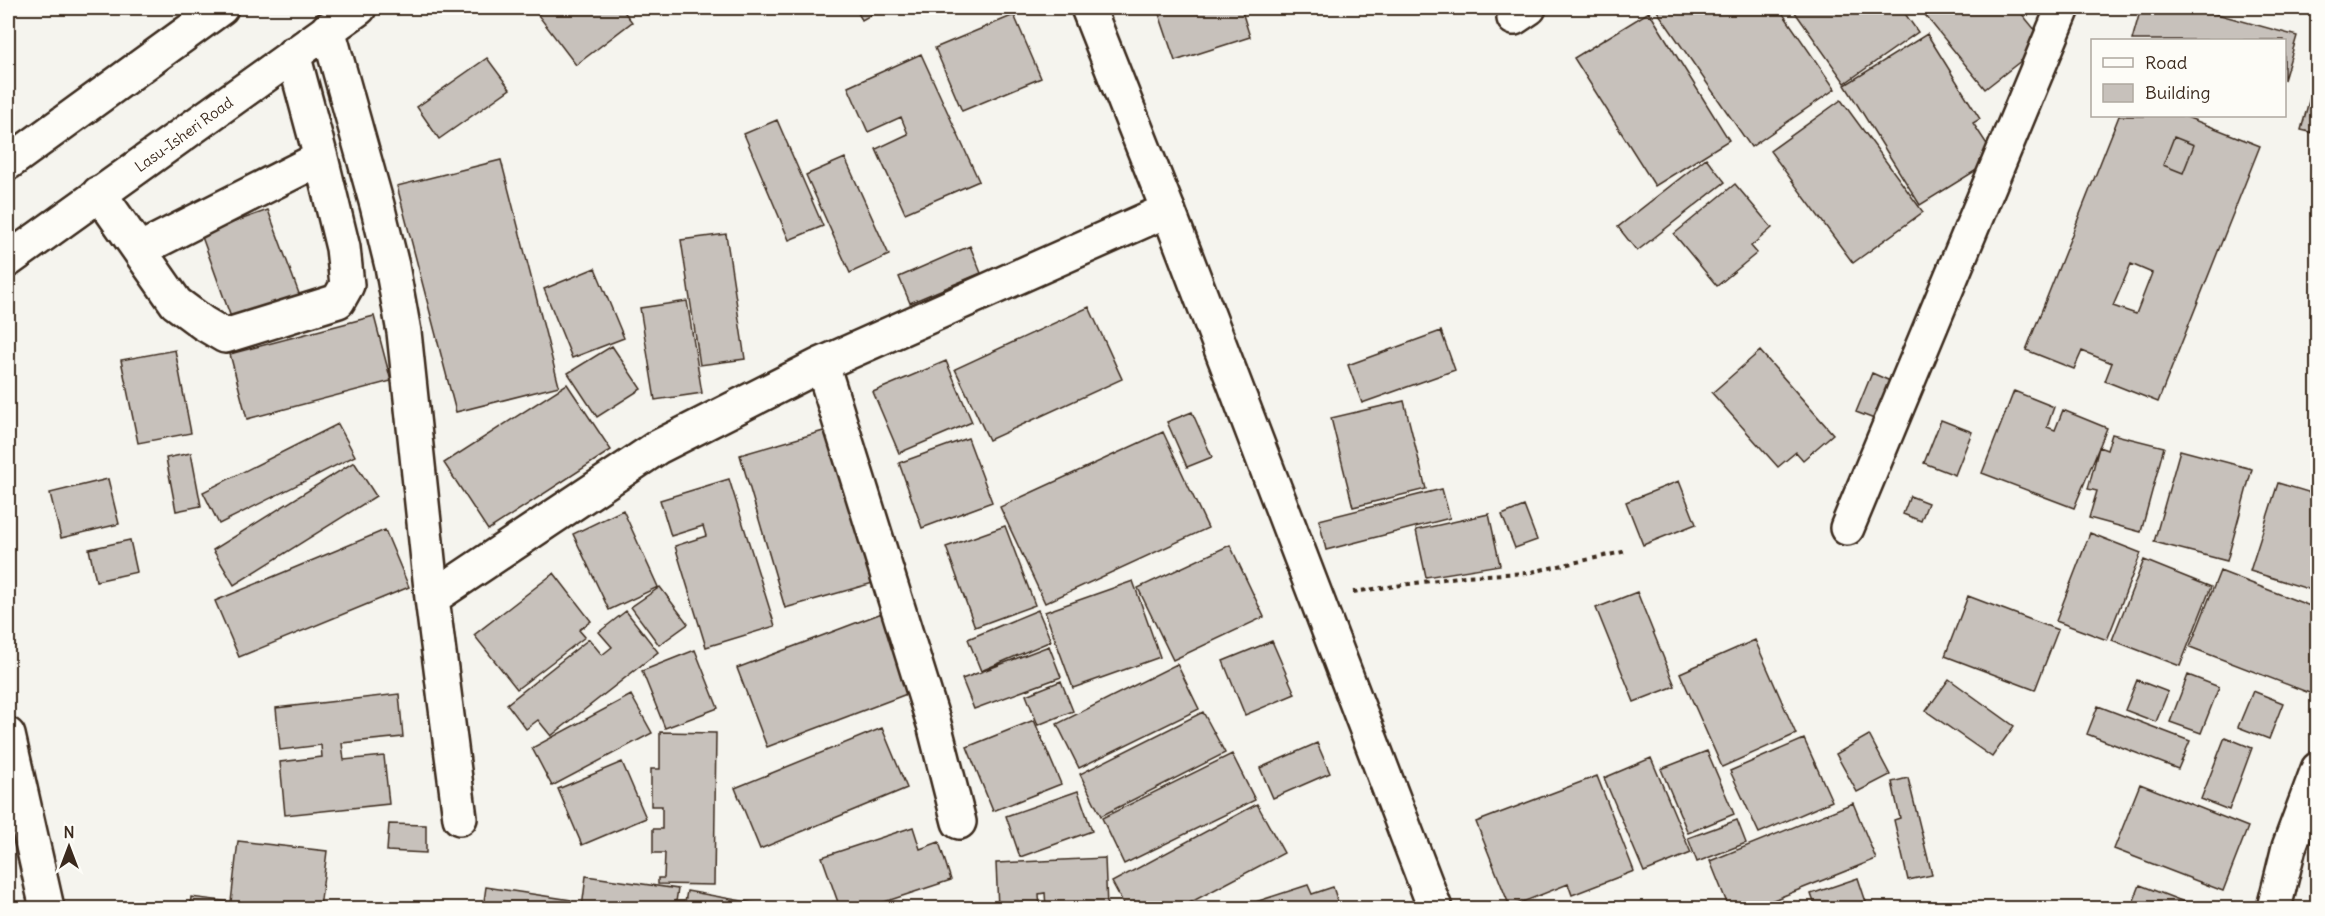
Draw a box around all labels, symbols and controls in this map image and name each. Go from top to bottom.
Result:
legend [2091,39,2286,117]
text: Road [2145,51,2188,74]
text: Building [2145,81,2210,104]
street label: Lasu-Isheri Road [131,92,236,176]
north arrow [39,817,99,877]
text: N [63,822,75,842]

